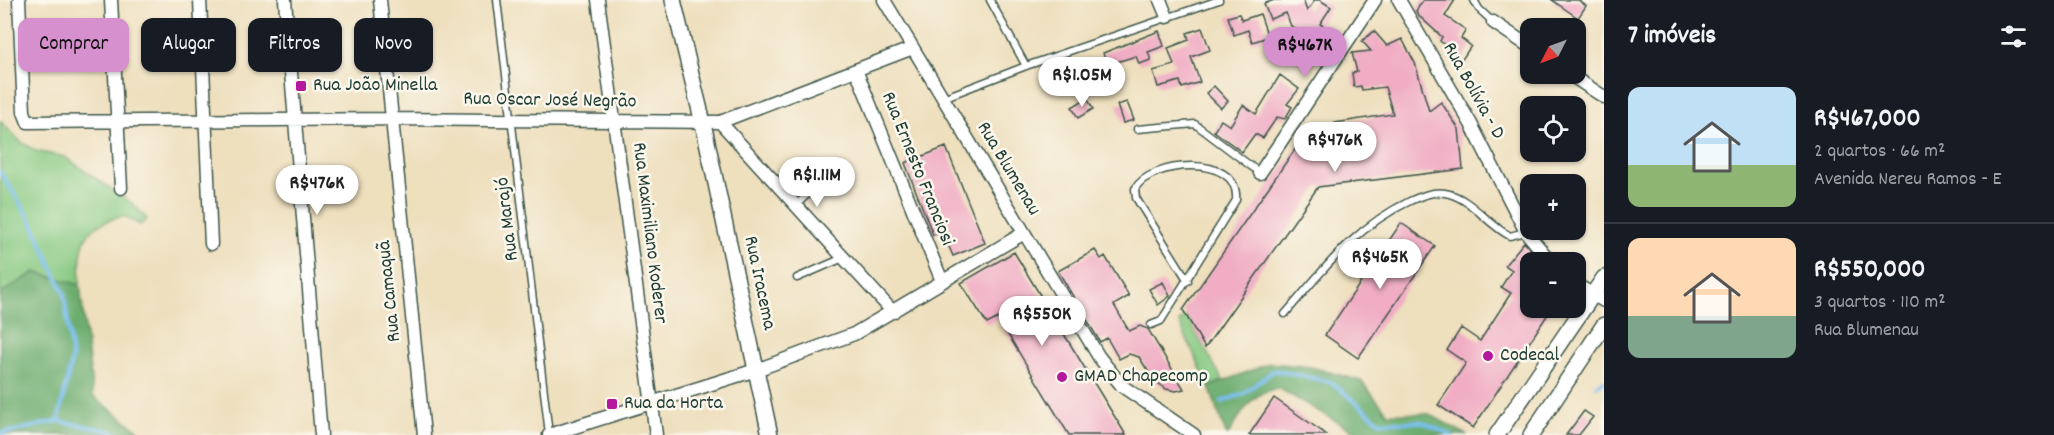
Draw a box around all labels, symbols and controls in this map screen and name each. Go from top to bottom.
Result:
chip: Comprar [18,18,129,72]
chip: Alugar [141,18,236,72]
chip: Filtros [248,18,342,72]
chip: Novo [354,18,433,72]
north arrow [1520,18,1586,84]
map controls [1520,18,1586,318]
text: 7 imóveis [1628,18,1716,55]
icon: filters [1997,20,2030,53]
pin: R$467K [1256,27,1354,78]
text: R$467K [1278,32,1332,60]
street label: Rua Bolívia - D [1435,37,1511,145]
pin: R$1.05M [1027,57,1137,108]
text: R$1.05M [1052,62,1112,90]
place label: Rua João Minella [313,72,438,100]
marker: Rua João Minella [294,79,308,93]
street label: Rua Oscar José Negrão [463,85,637,117]
street label: Rua Ernesto Franciosi [873,88,961,250]
button: locate [1520,96,1586,162]
text: R$467,000 [1814,101,1921,138]
icon: home [1676,111,1748,183]
street label: Rua Blumenau [969,117,1047,221]
pin: R$476K [1286,122,1384,173]
text: R$476K [1308,127,1362,155]
text: 2 quartos · 66 m² [1814,138,1945,166]
street label: Rua Maximiliano Koderer [624,141,674,326]
pin: R$1.11M [762,157,872,208]
text: R$1.11M [793,162,841,190]
pin: R$476K [268,165,366,216]
text: Avenida Nereu Ramos - E [1814,166,2002,194]
text: R$476K [290,170,344,198]
button: + [1520,174,1586,240]
street label: Rua Marajó [489,175,527,263]
street label: Rua Iracema [735,233,783,333]
street label: Rua Camaquã [371,239,409,343]
pin: R$465K [1331,239,1429,290]
text: R$465K [1352,244,1408,272]
button: − [1520,252,1586,318]
text: R$550,000 [1814,252,1926,289]
icon: home [1676,262,1748,334]
text: 3 quartos · 110 m² [1814,289,1945,317]
pin: R$550K [993,296,1091,347]
text: R$550K [1013,301,1071,329]
text: Rua Blumenau [1814,317,1919,345]
place label: Codecal [1500,342,1559,370]
marker: Codecal [1481,349,1495,363]
place label: GMAD Chapecomp [1074,363,1208,391]
marker: GMAD Chapecomp [1055,370,1069,384]
place label: Rua da Horta [624,390,724,418]
marker: Rua da Horta [605,397,619,411]

